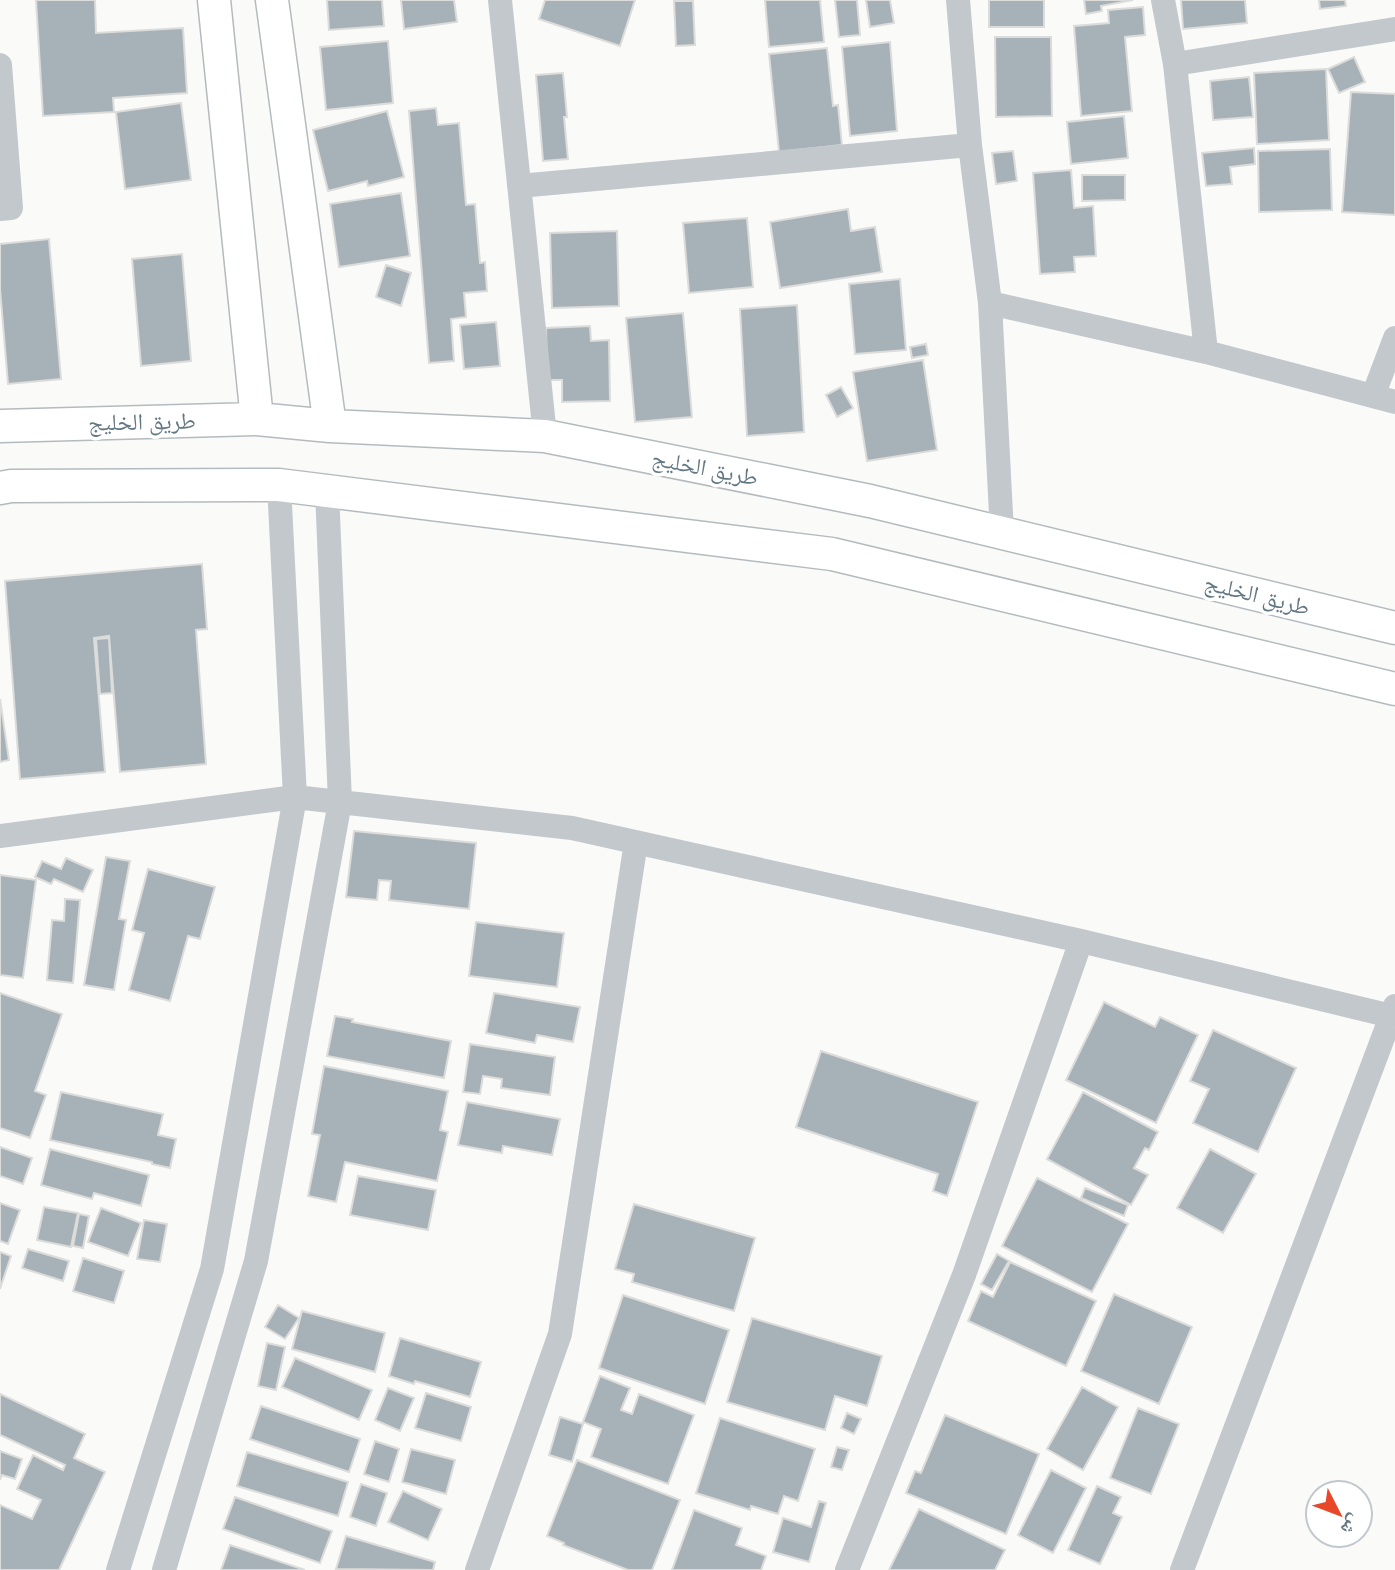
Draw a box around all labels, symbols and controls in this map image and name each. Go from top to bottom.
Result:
street label: طريق الخليج [88,408,196,437]
street label: طريق الخليج [649,444,760,493]
street label: طريق الخليج [1201,569,1313,622]
north arrow [1304,1479,1374,1549]
text: ش [1336,1510,1367,1540]

